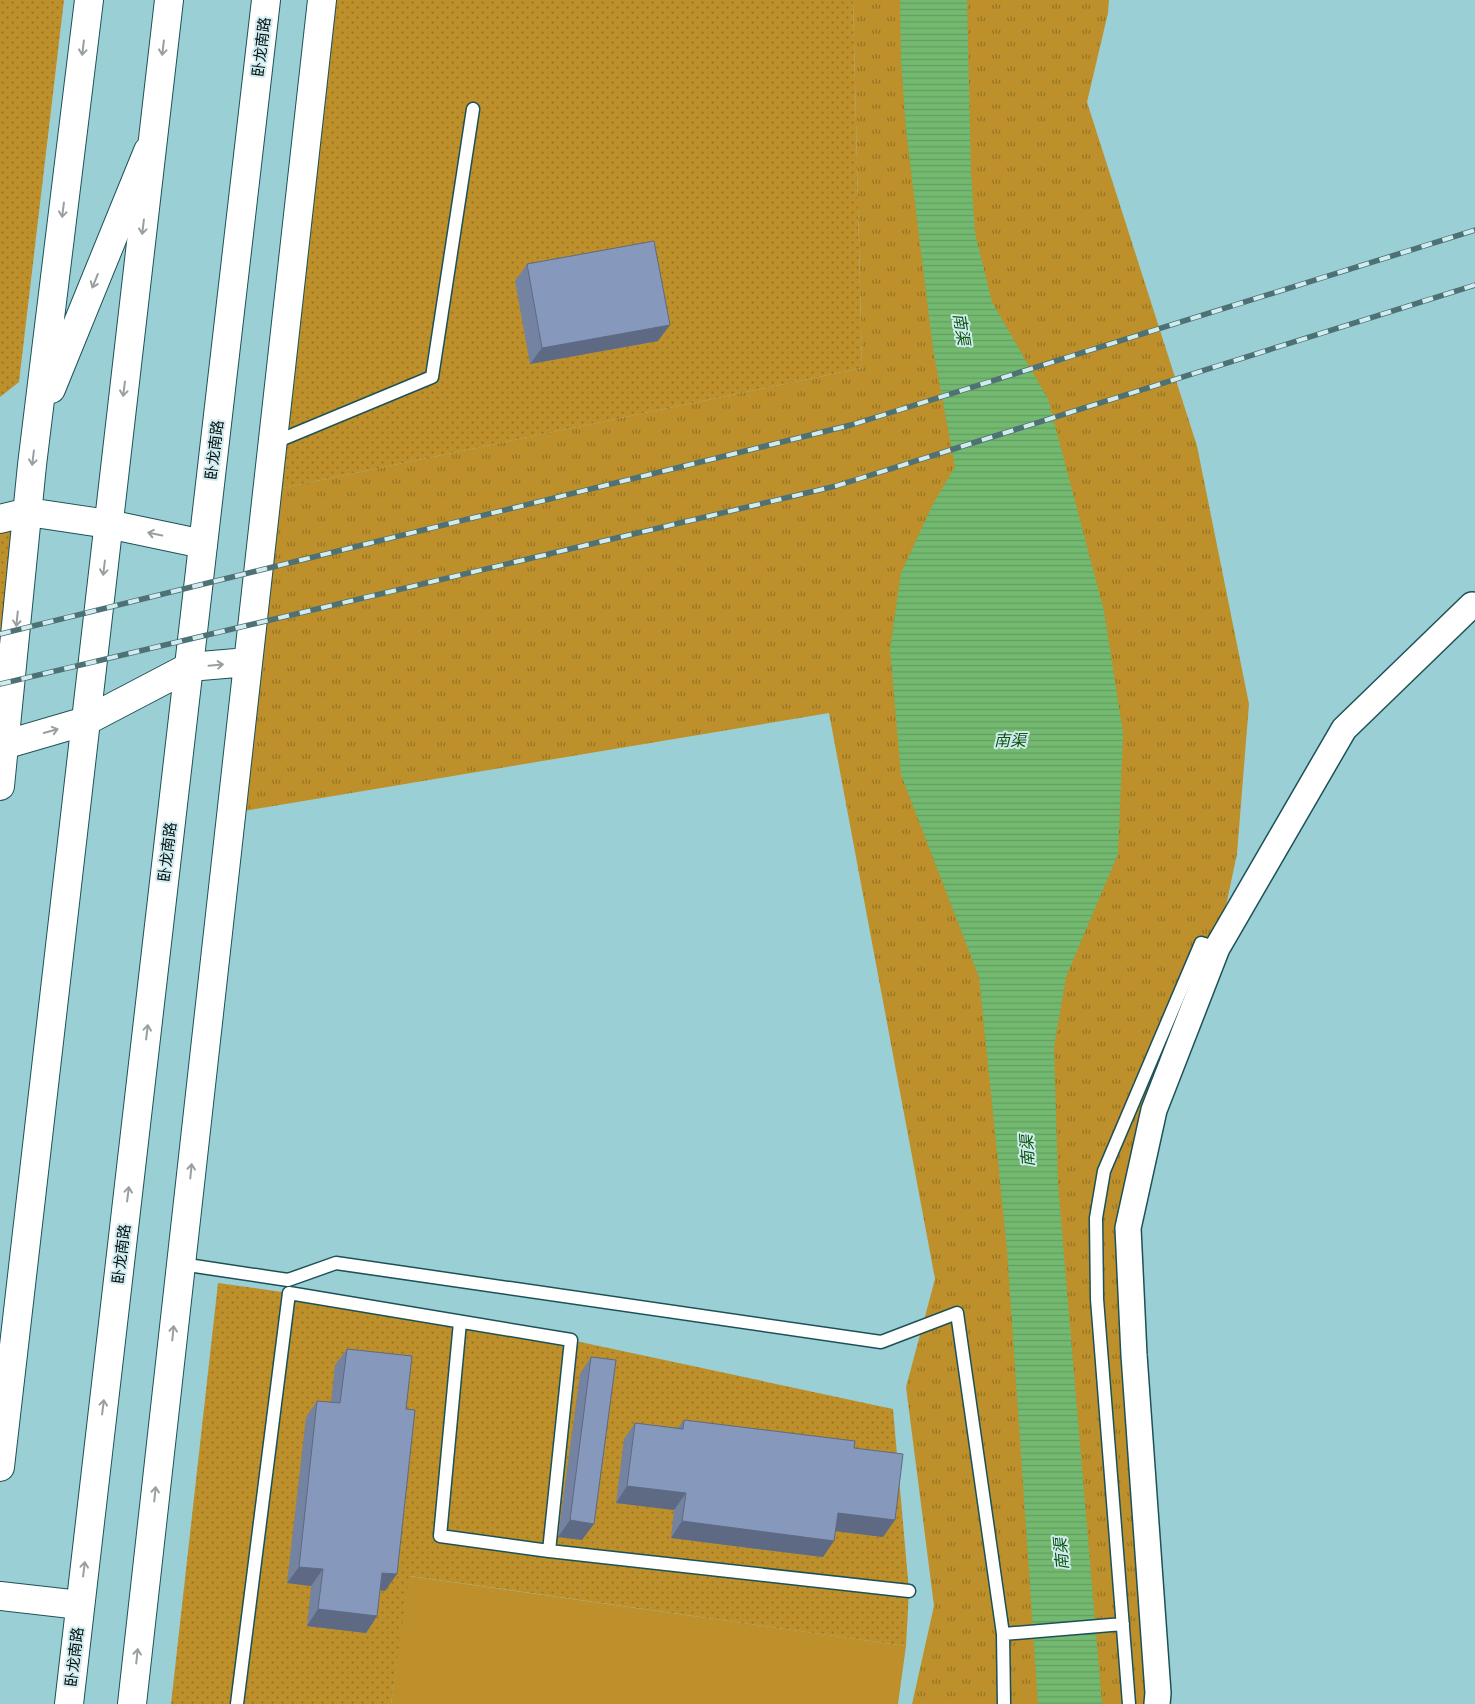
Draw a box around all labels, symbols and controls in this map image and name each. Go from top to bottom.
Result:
street label: 卧龙南路 [249,16,273,78]
one-way arrow [78,40,88,56]
one-way arrow [158,40,168,56]
one-way arrow [58,201,68,217]
one-way arrow [138,219,148,235]
one-way arrow [90,273,99,288]
water label: 南渠 [951,312,974,348]
one-way arrow [119,380,129,396]
street label: 卧龙南路 [202,419,226,481]
one-way arrow [28,449,38,465]
one-way arrow [148,529,164,538]
one-way arrow [99,559,109,575]
one-way arrow [12,611,22,627]
one-way arrow [208,660,224,670]
one-way arrow [43,726,59,736]
water label: 南渠 [994,731,1028,749]
street label: 卧龙南路 [155,821,179,883]
one-way arrow [142,1025,152,1041]
water label: 南渠 [1017,1132,1037,1168]
one-way arrow [187,1163,196,1179]
one-way arrow [123,1186,133,1202]
street label: 卧龙南路 [109,1223,133,1285]
one-way arrow [168,1325,178,1341]
one-way arrow [98,1400,108,1416]
one-way arrow [150,1486,160,1502]
water label: 南渠 [1050,1535,1071,1571]
one-way arrow [79,1561,89,1577]
street label: 卧龙南路 [62,1626,86,1688]
one-way arrow [132,1648,142,1664]

